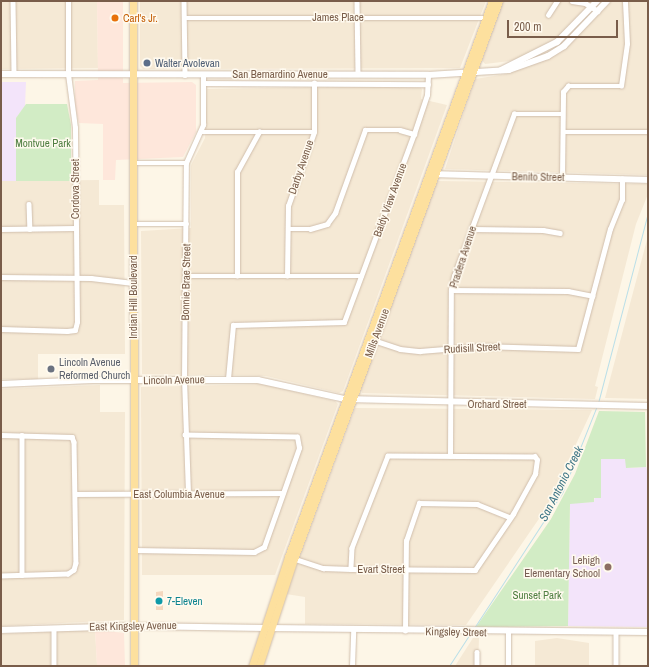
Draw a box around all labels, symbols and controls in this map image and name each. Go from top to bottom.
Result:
street label: James Place [312,10,364,24]
place label: Carl's Jr. [123,11,158,25]
scale bar [509,12,620,38]
marker: Carl's Jr. [110,13,120,23]
text: 200 m [514,19,541,35]
place label: Walter Avolevan [155,56,220,70]
marker: Walter Avolevan [142,58,152,68]
street label: San Bernardino Avenue [232,67,328,81]
park label: Montvue Park [15,136,71,150]
street label: Darby Avenue [285,138,317,196]
street label: Cordova Street [68,159,82,219]
street label: Baldy View Avenue [370,161,410,239]
street label: Benito Street [512,170,564,184]
street label: Pradera Avenue [447,224,479,290]
street label: Bonnie Brae Street [179,244,193,320]
street label: Indian Hill Boulevard [126,255,140,339]
street label: Mills Avenue [362,307,392,359]
street label: Rudisill Street [443,340,501,356]
place label: Lincoln Avenue Reformed Church [59,356,130,382]
marker: Lincoln Avenue Reformed Church [46,364,56,374]
street label: Lincoln Avenue [143,373,205,387]
street label: Orchard Street [467,397,527,411]
water label: San Antonio Creek [537,444,587,524]
street label: East Columbia Avenue [133,487,225,501]
place label: Lehigh Elementary School [524,554,600,580]
street label: Evart Street [357,562,405,576]
marker: Lehigh Elementary School [603,562,613,572]
park label: Sunset Park [512,588,562,602]
place label: 7-Eleven [167,594,203,608]
marker: 7-Eleven [154,596,164,606]
street label: East Kingsley Avenue [89,619,177,633]
street label: Kingsley Street [425,625,487,639]

